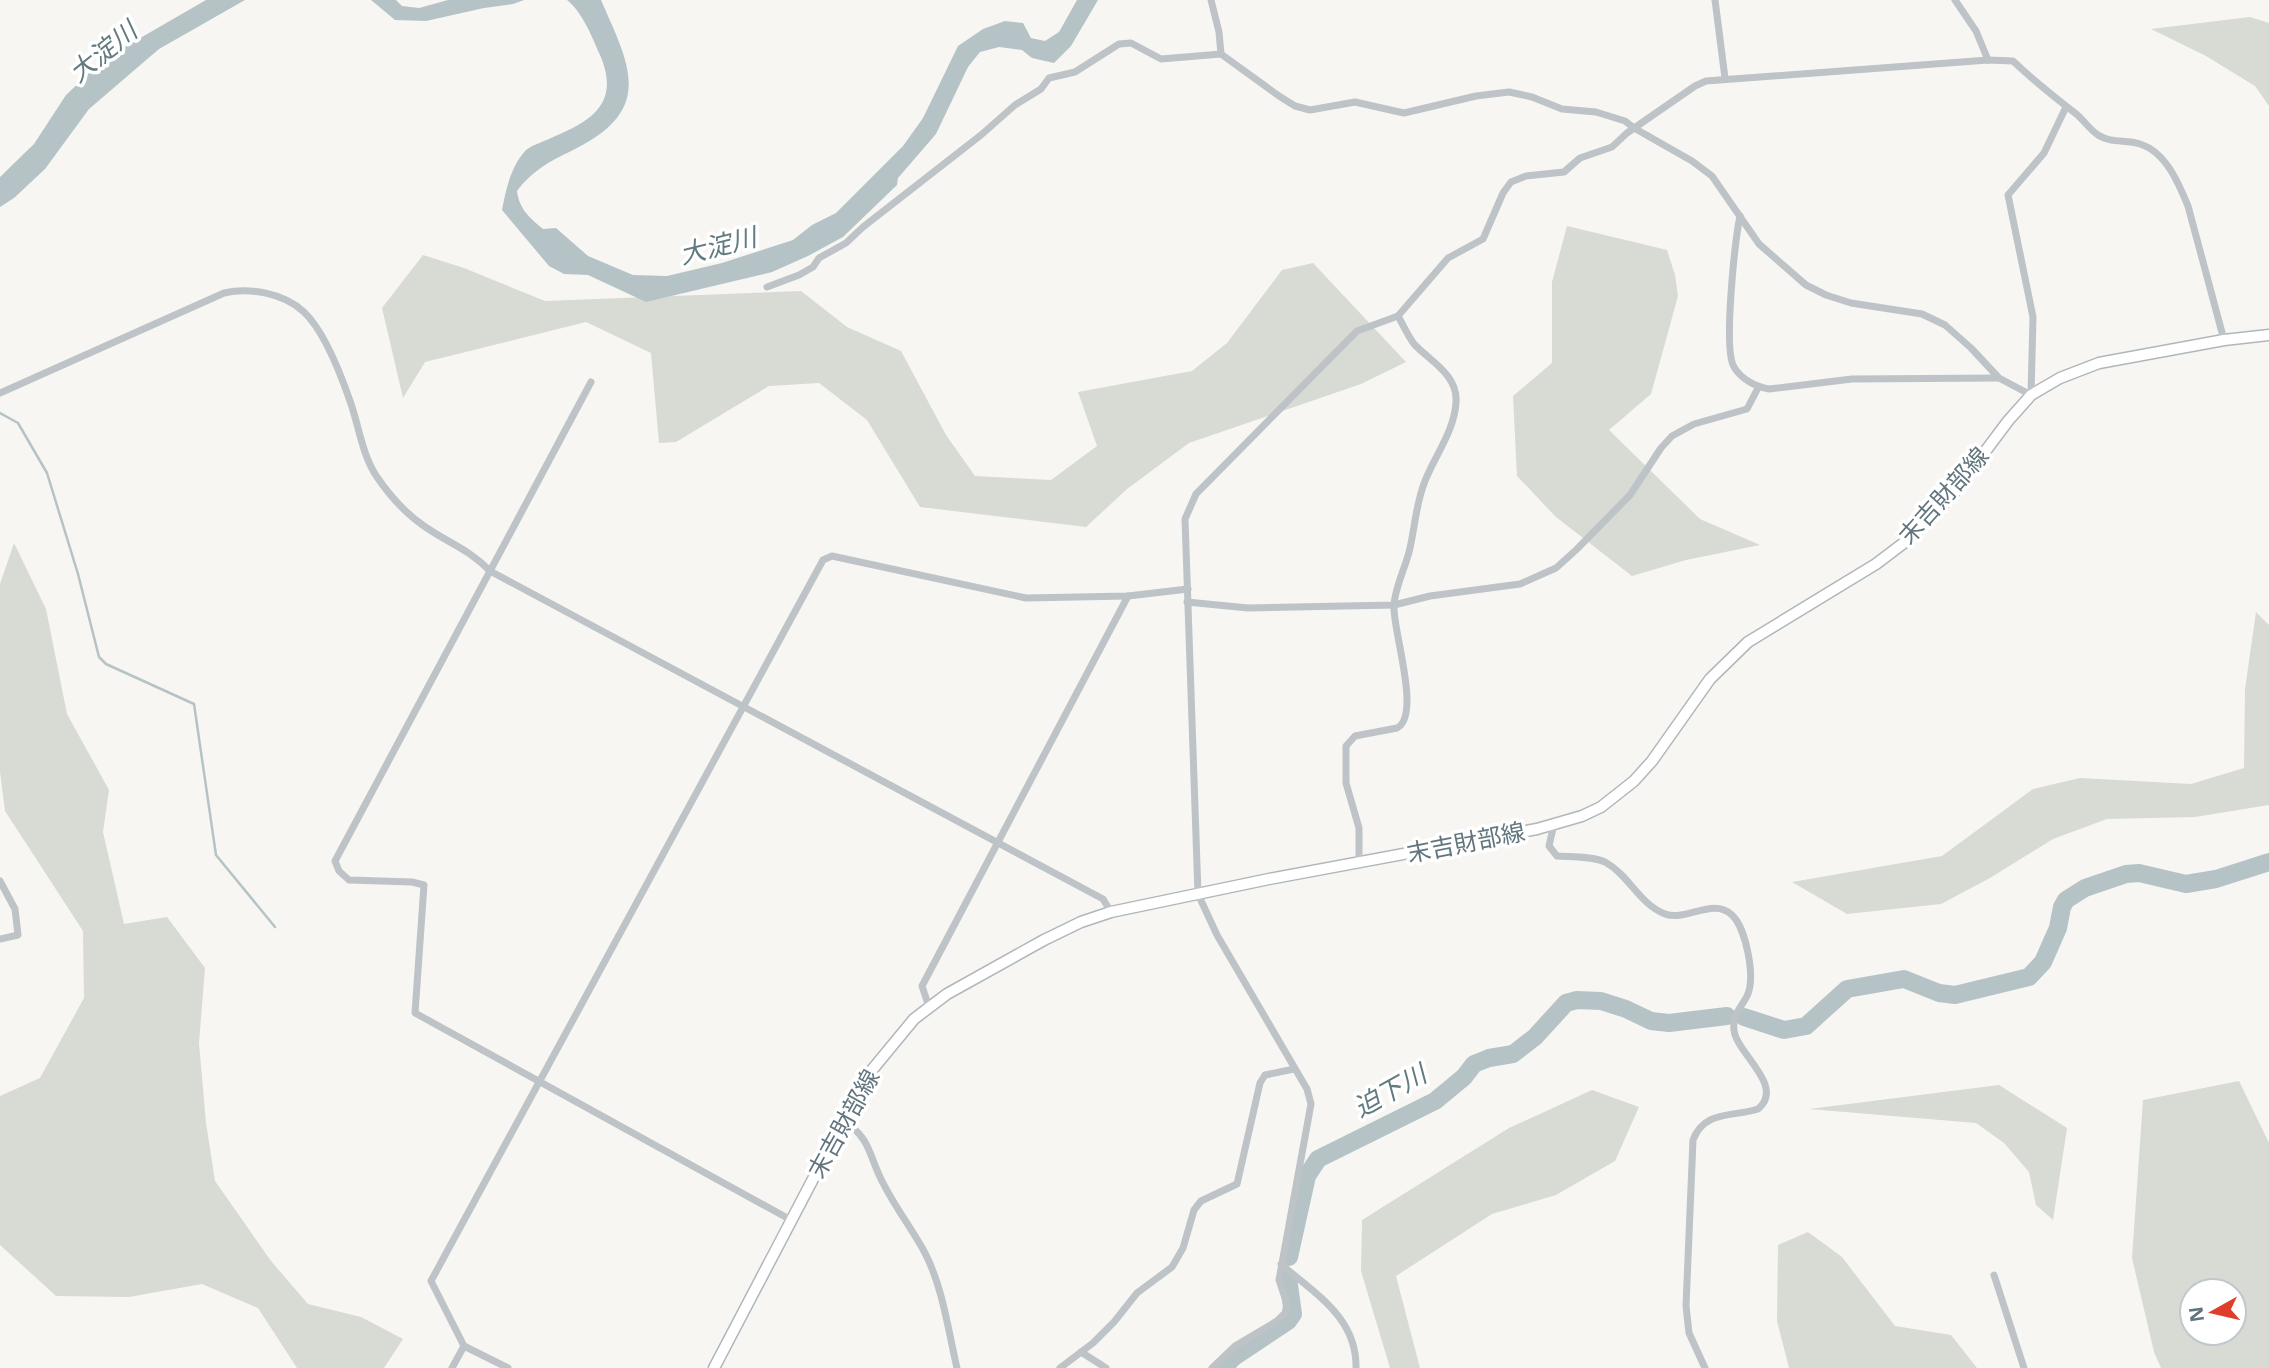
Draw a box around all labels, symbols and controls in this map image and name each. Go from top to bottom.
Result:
water label: 大淀川 [61,11,146,90]
water label: 大淀川 [676,217,763,272]
street label: 末吉財部線 [1890,439,1995,551]
street label: 末吉財部線 [1404,814,1528,869]
water label: 迫下川 [1347,1054,1435,1125]
street label: 末吉財部線 [799,1063,886,1184]
north arrow [2178,1277,2248,1347]
text: N [2182,1305,2210,1324]

